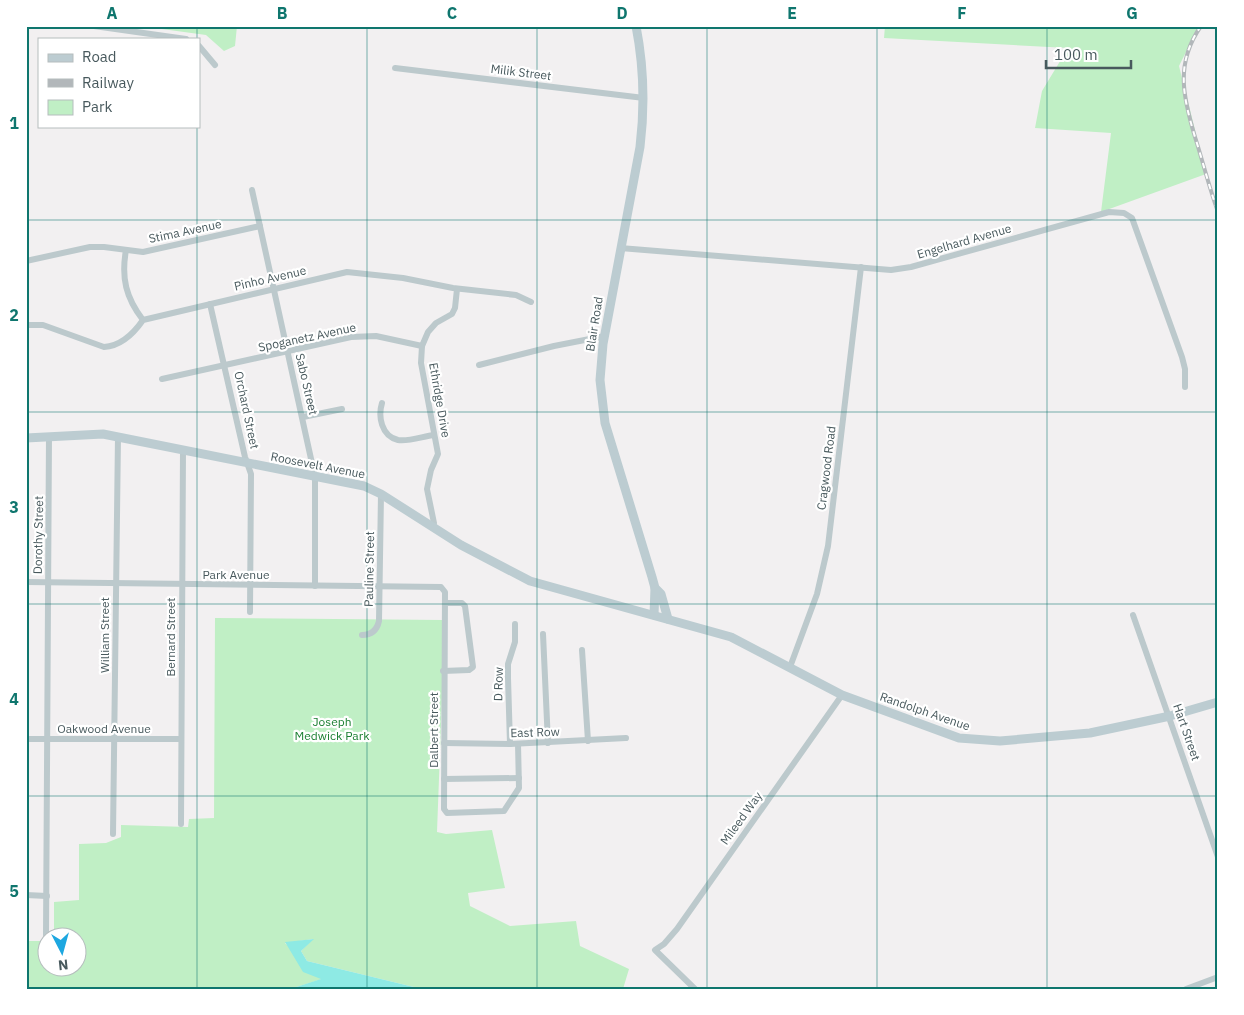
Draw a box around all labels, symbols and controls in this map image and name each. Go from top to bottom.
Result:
text: A [107,3,118,23]
text: B [277,3,288,23]
text: C [447,3,457,23]
text: D [616,3,628,23]
text: E [787,3,797,23]
text: F [957,3,967,23]
text: G [1126,3,1138,23]
legend [38,38,200,128]
scale bar [1046,38,1132,70]
text: 100 m [1054,45,1098,64]
text: Road [82,47,117,66]
street label: Milik Street [490,61,552,83]
text: Railway [82,73,135,92]
text: Park [82,97,112,116]
text: 1 [9,113,19,133]
street label: Stima Avenue [147,216,223,246]
street label: Engelhard Avenue [915,220,1013,262]
street label: Pinho Avenue [232,262,308,294]
street label: Blair Road [582,295,606,353]
text: 2 [9,305,19,325]
street label: Spoganetz Avenue [257,319,358,355]
street label: Sabo Street [293,352,321,416]
street label: Ethridge Drive [426,361,454,439]
street label: Orchard Street [231,370,263,450]
street label: Cragwood Road [813,425,839,511]
street label: Roosevelt Avenue [269,448,367,482]
street label: Dorothy Street [30,496,46,574]
text: 3 [9,497,19,517]
street label: Pauline Street [361,531,377,607]
street label: Park Avenue [202,567,270,582]
street label: William Street [97,597,112,673]
street label: Bernard Street [163,597,178,677]
street label: D Row [490,667,506,701]
text: 4 [9,689,19,709]
street label: Randolph Avenue [878,689,972,734]
street label: Dalbert Street [426,692,441,768]
street label: Hart Street [1170,702,1204,762]
park label: Joseph Medwick Park [295,714,370,743]
street label: Oakwood Avenue [57,721,151,736]
street label: East Row [510,724,560,740]
street label: Mileed Way [717,789,765,847]
text: 5 [9,881,19,901]
north arrow [38,928,88,978]
text: N [57,955,69,974]

